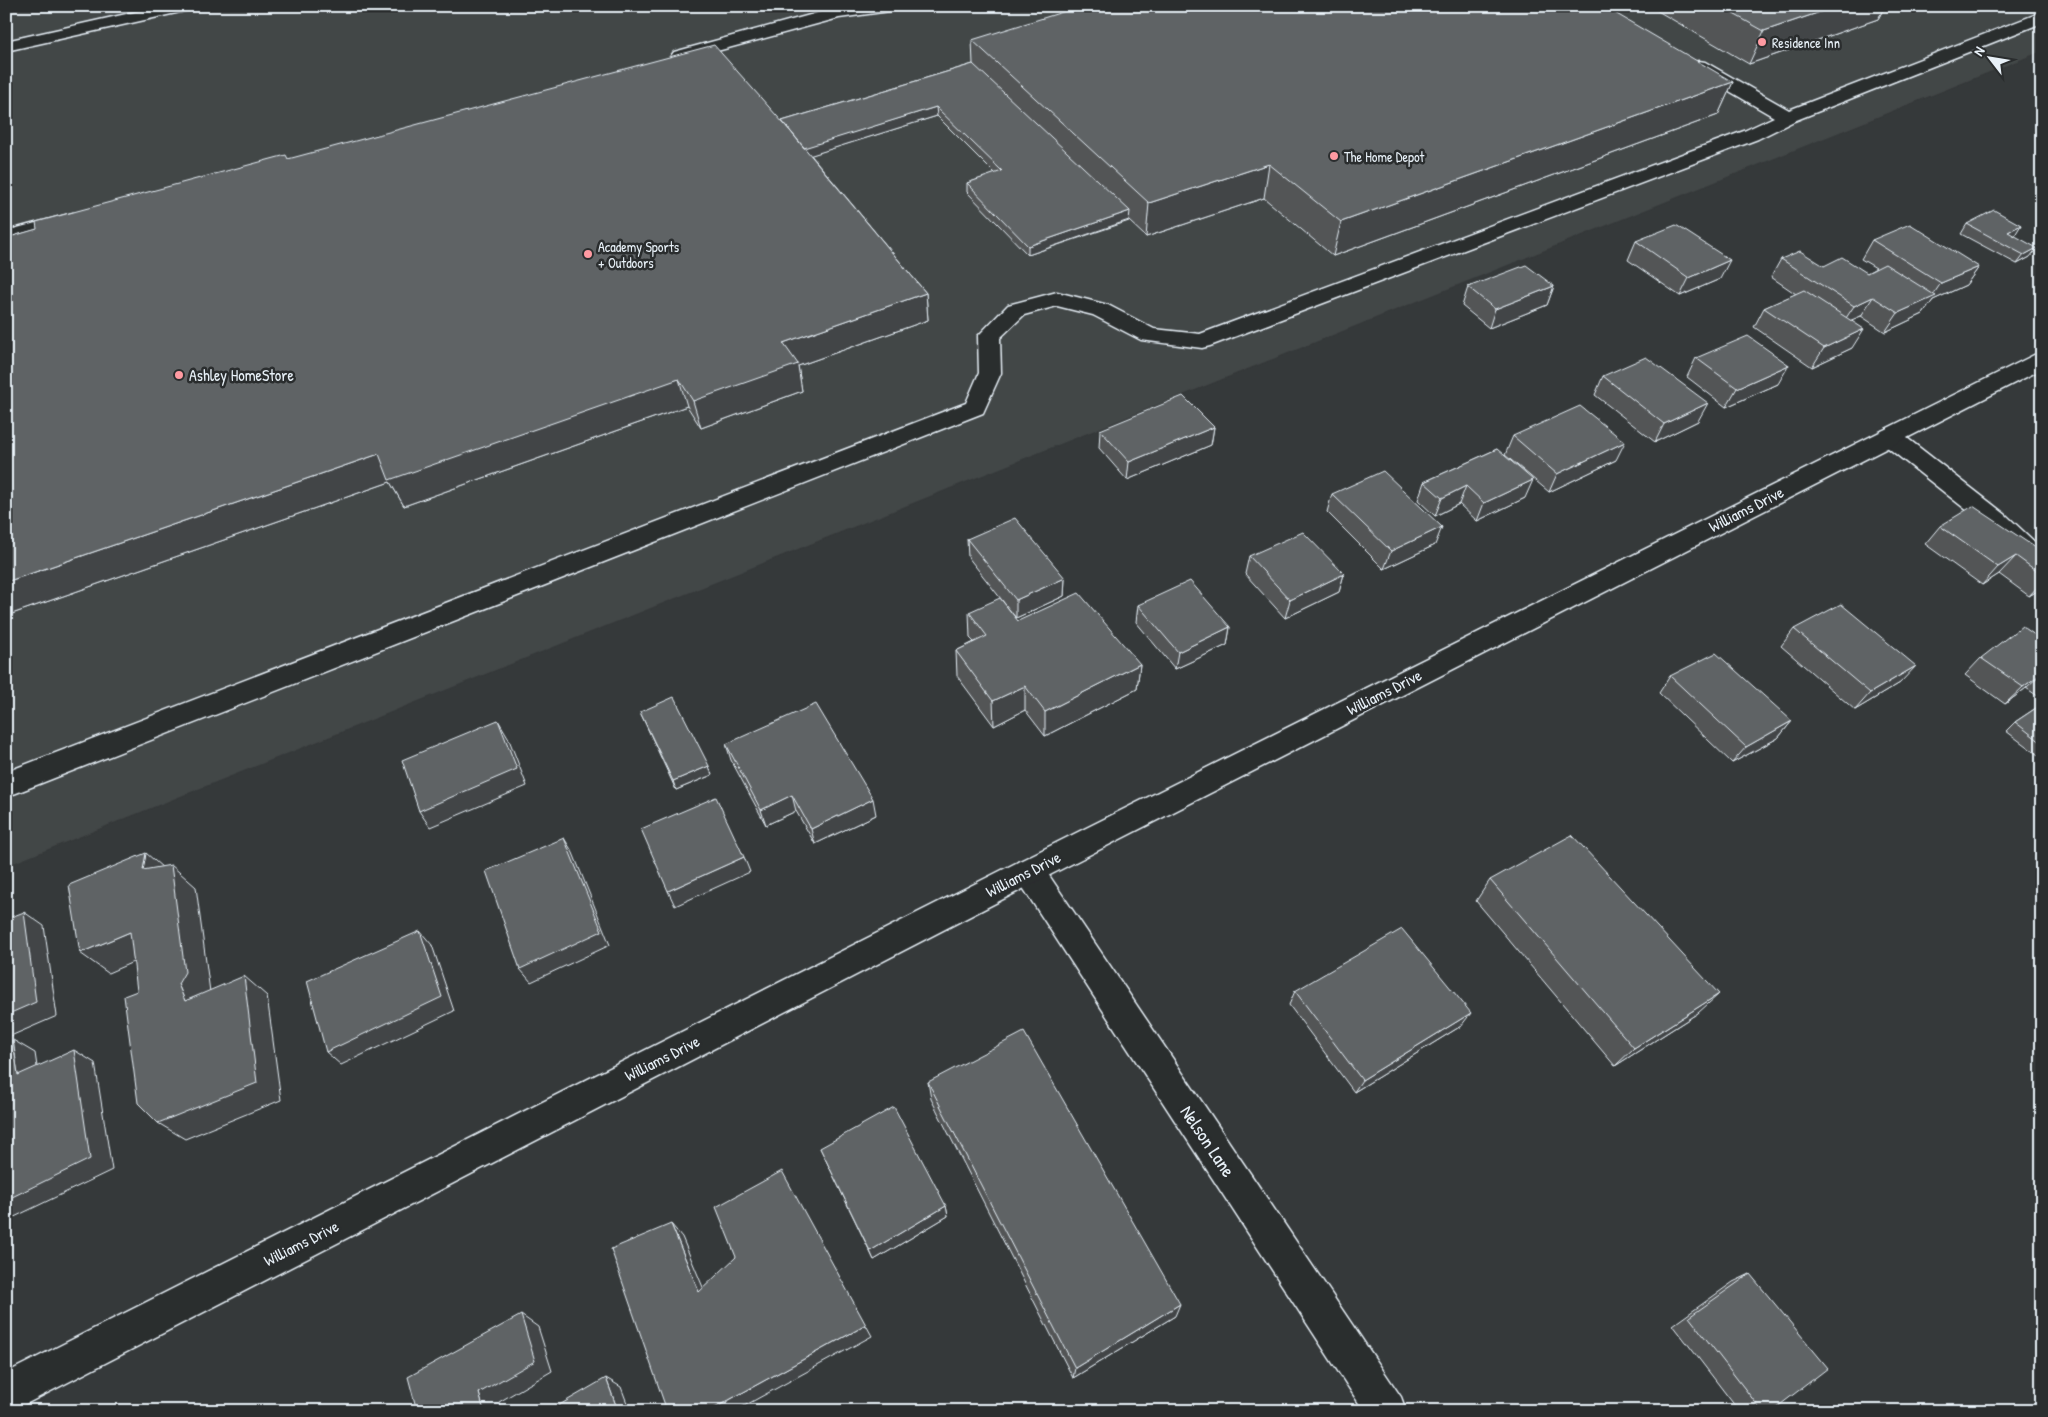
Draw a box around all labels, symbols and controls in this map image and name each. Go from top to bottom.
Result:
north arrow [1966,32,2016,82]
place label: Residence Inn [1772,33,1840,52]
marker: Residence Inn [1756,36,1768,48]
text: N [1968,42,1989,59]
place label: The Home Depot [1344,147,1425,167]
marker: The Home Depot [1328,150,1340,162]
place label: Academy Sports + Outdoors [598,237,679,272]
marker: Academy Sports + Outdoors [582,248,594,260]
place label: Ashley HomeStore [189,364,294,386]
marker: Ashley HomeStore [173,369,185,381]
street label: Williams Drive [1705,481,1788,537]
street label: Williams Drive [1343,664,1426,720]
street label: Williams Drive [982,846,1065,902]
street label: Williams Drive [621,1030,704,1086]
street label: Nelson Lane [1174,1100,1242,1182]
street label: Williams Drive [260,1215,343,1271]

